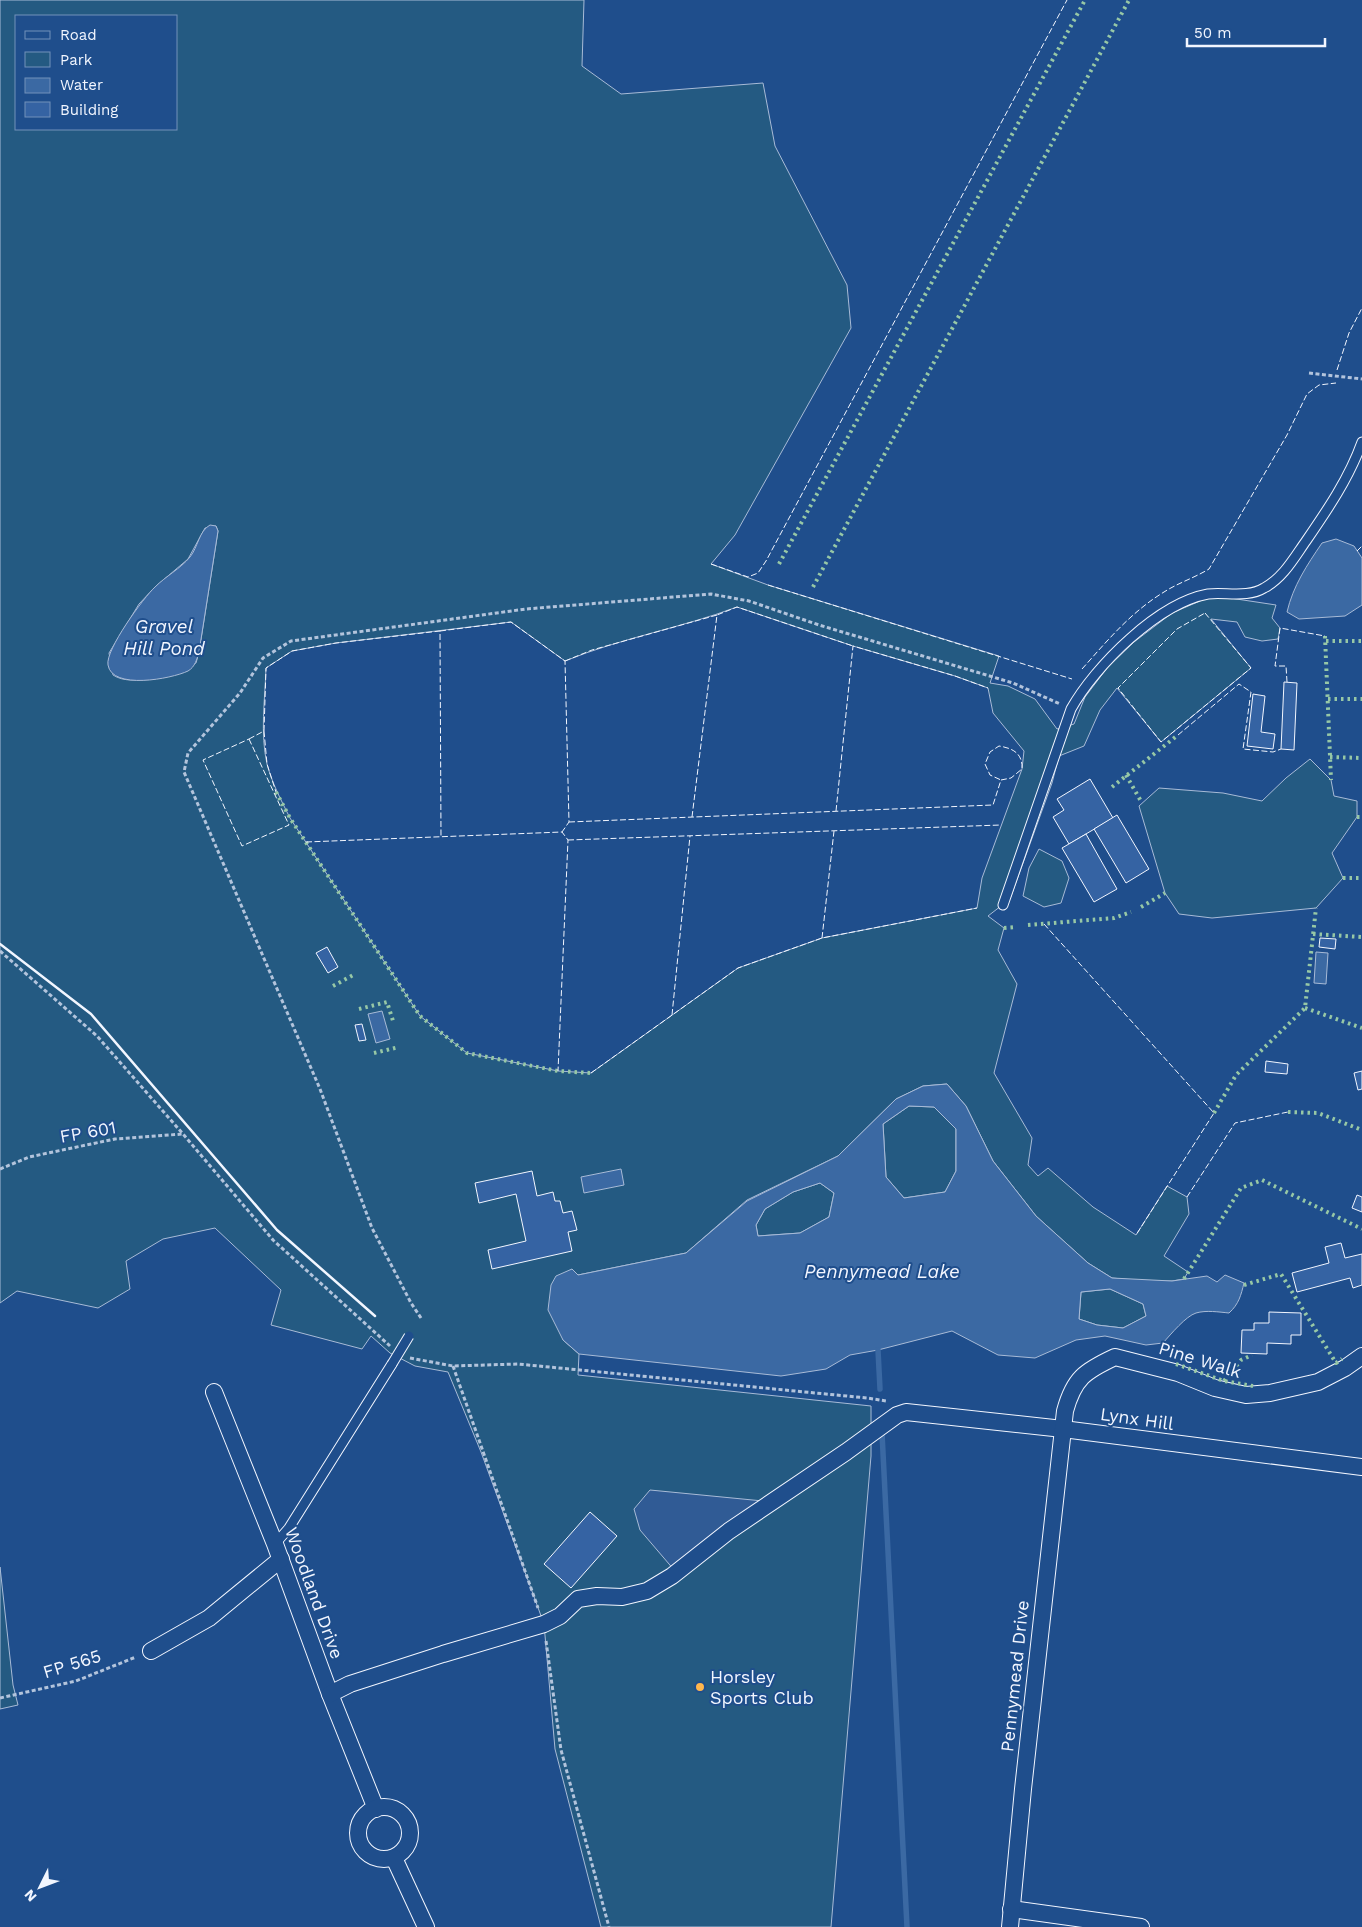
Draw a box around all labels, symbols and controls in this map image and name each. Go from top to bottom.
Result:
legend [15,15,178,130]
scale bar [1187,15,1324,47]
text: 50 m [1194,24,1231,42]
text: Road [60,26,97,44]
text: Park [60,51,93,69]
text: Water [60,76,103,94]
text: Building [60,101,118,119]
water label: Gravel Hill Pond [123,615,206,660]
street label: FP 601 [58,1116,118,1147]
water label: Pennymead Lake [804,1260,960,1283]
street label: Pine Walk [1156,1337,1244,1382]
street label: Lynx Hill [1099,1403,1176,1434]
street label: Woodland Drive [281,1524,348,1662]
street label: Pennymead Drive [996,1599,1033,1753]
street label: FP 565 [40,1645,103,1682]
place label: Horsley Sports Club [710,1666,814,1708]
marker: Horsley Sports Club [694,1681,706,1693]
north arrow [15,1862,65,1912]
text: N [21,1886,40,1905]

